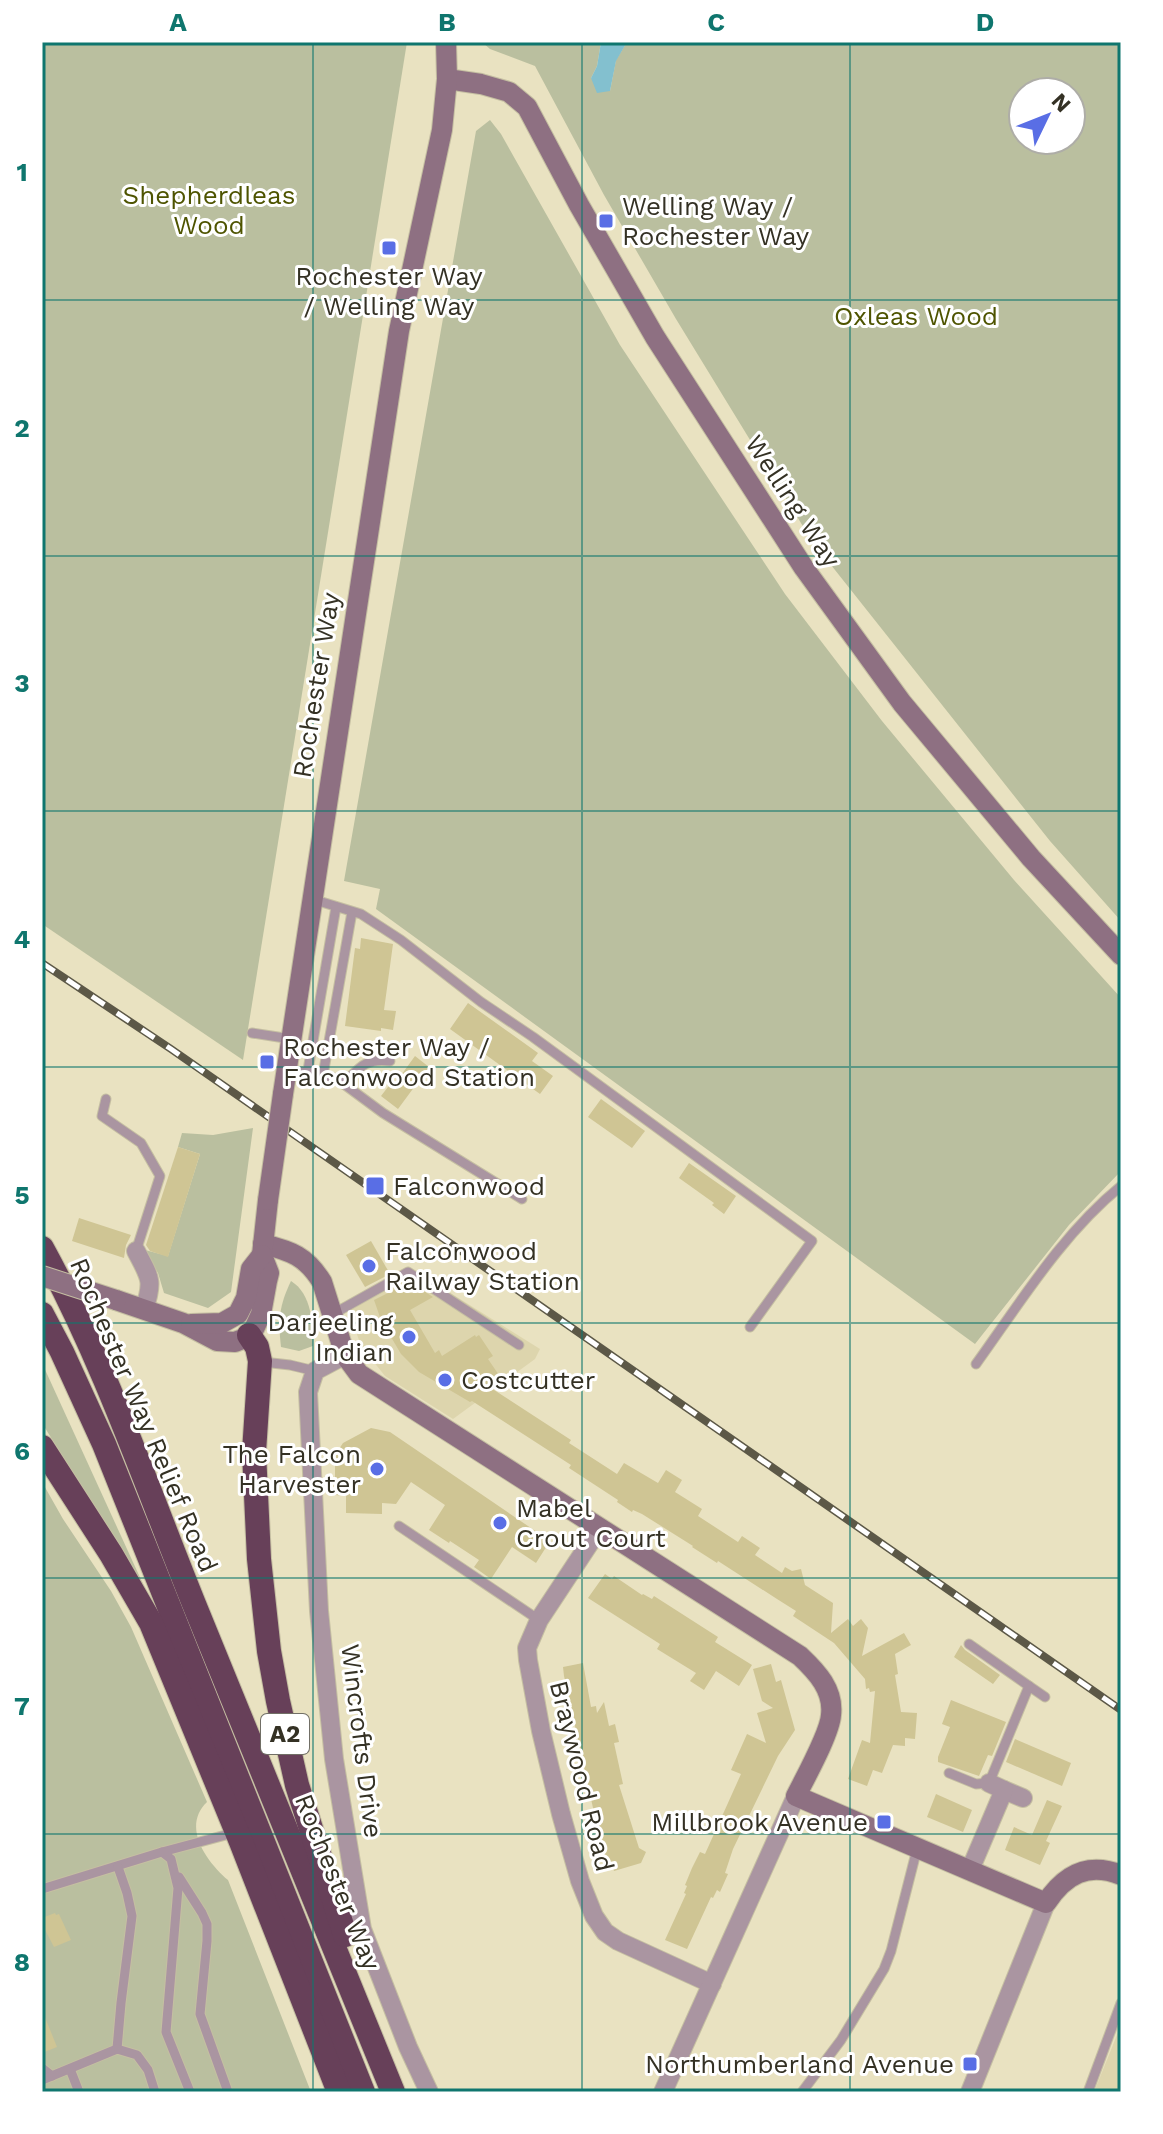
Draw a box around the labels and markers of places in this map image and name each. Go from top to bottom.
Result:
place label: Welling Way / Rochester Way [622,191,810,251]
marker: Welling Way / Rochester Way [597,212,615,230]
marker: Rochester Way / Welling Way [380,239,398,257]
place label: Rochester Way / Welling Way [295,261,483,321]
place label: Rochester Way / Falconwood Station [283,1032,535,1092]
marker: Rochester Way / Falconwood Station [258,1053,276,1071]
place label: Falconwood [393,1171,545,1201]
marker: Falconwood [364,1175,386,1197]
place label: Falconwood Railway Station [385,1236,580,1296]
marker: Falconwood Railway Station [360,1257,378,1275]
place label: Darjeeling Indian [267,1307,393,1367]
marker: Darjeeling Indian [400,1328,418,1346]
place label: Costcutter [461,1365,595,1395]
marker: Costcutter [436,1371,454,1389]
place label: The Falcon Harvester [222,1439,361,1499]
marker: The Falcon Harvester [368,1460,386,1478]
place label: Mabel Crout Court [516,1493,666,1553]
marker: Mabel Crout Court [491,1514,509,1532]
place label: Millbrook Avenue [651,1807,868,1837]
marker: Millbrook Avenue [875,1813,893,1831]
place label: Northumberland Avenue [645,2049,954,2079]
marker: Northumberland Avenue [961,2055,979,2073]

